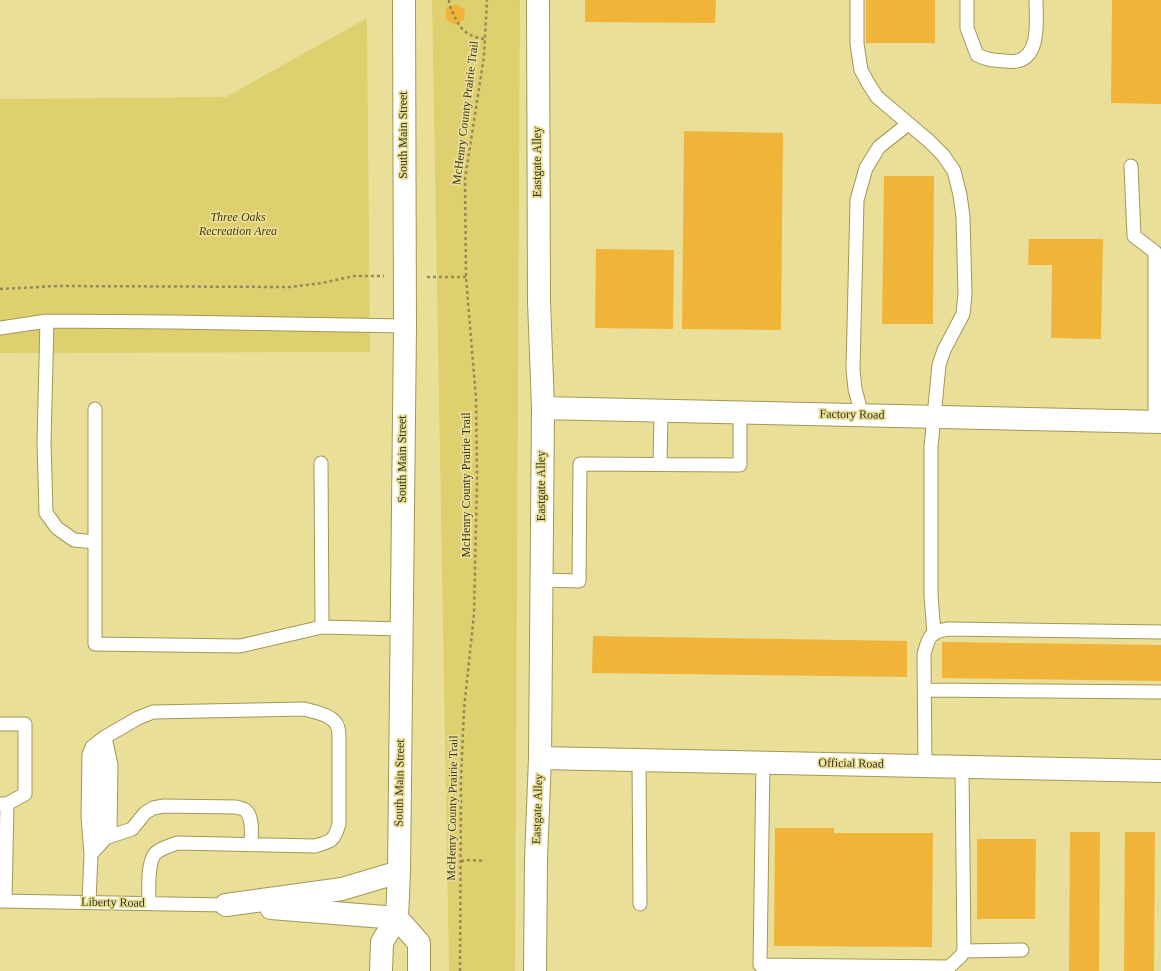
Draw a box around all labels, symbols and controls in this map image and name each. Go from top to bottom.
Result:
street label: McHenry County Prairie Trail [450,40,482,186]
street label: South Main Street [397,91,411,179]
street label: Eastgate Alley [531,127,545,197]
park label: Three Oaks Recreation Area [199,211,277,239]
street label: Factory Road [819,407,885,423]
street label: McHenry County Prairie Trail [460,412,474,558]
street label: South Main Street [396,415,410,503]
street label: Eastgate Alley [535,451,549,521]
street label: McHenry County Prairie Trail [445,735,461,881]
street label: South Main Street [392,739,408,827]
street label: Official Road [818,756,884,772]
street label: Eastgate Alley [530,774,546,844]
street label: Liberty Road [81,895,145,911]

